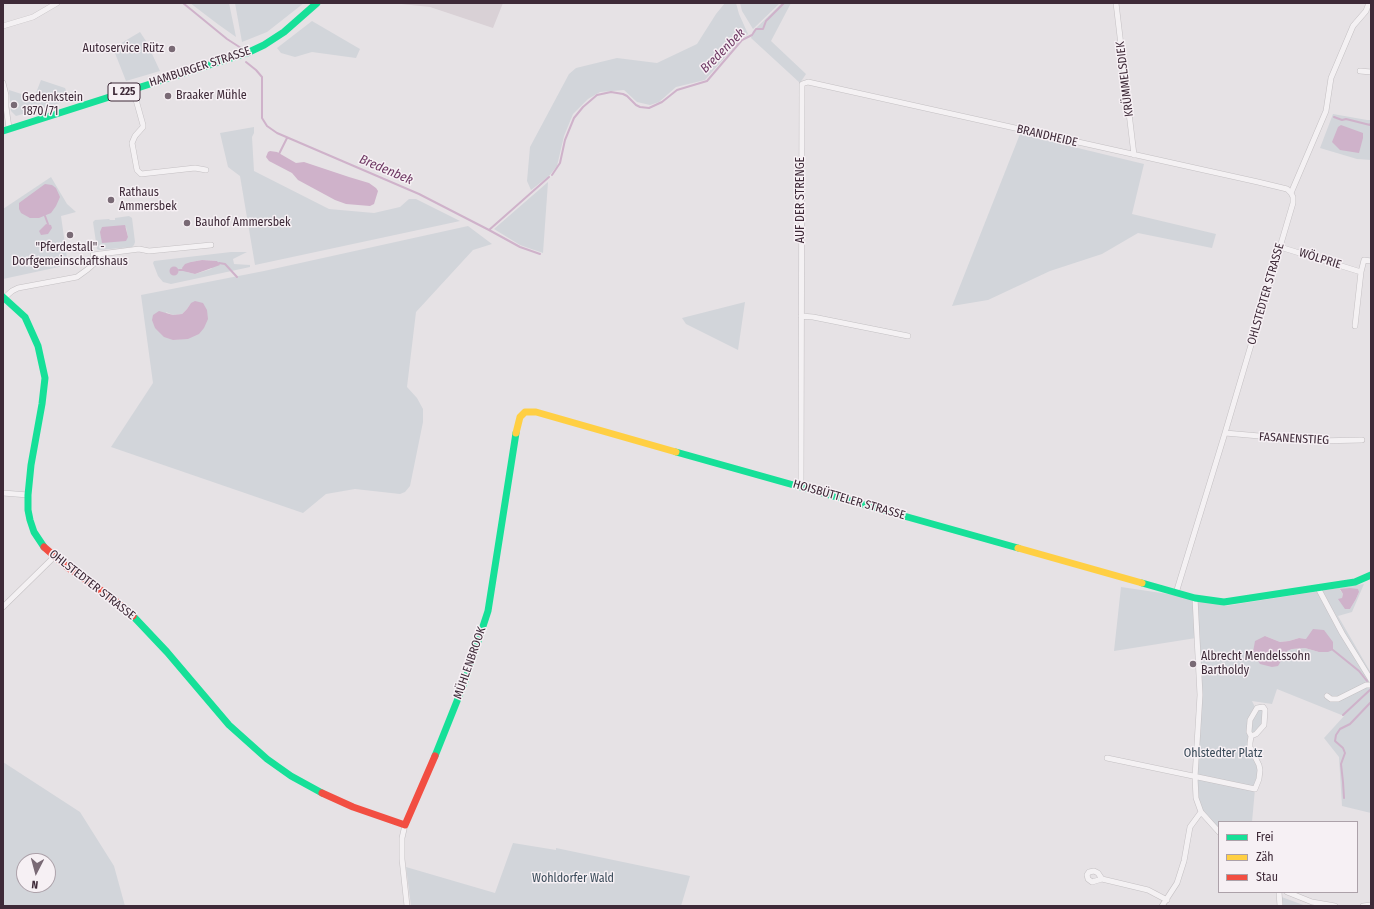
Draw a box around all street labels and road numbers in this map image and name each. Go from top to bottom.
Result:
street label: KRÜMMELSDIEK [1113,41,1137,117]
street label: HAMBURGER STRASSE [148,44,252,90]
road number: L 225 [108,83,140,101]
street label: BRANDHEIDE [1015,122,1079,150]
street label: AUF DER STRENGE [794,157,808,243]
street label: OHLSTEDTER STRASSE [1245,241,1287,347]
street label: WÖLPRIE [1297,246,1343,272]
street label: FASANENSTIEG [1259,430,1329,448]
street label: HOISBÜTTELER STRASSE [791,477,907,523]
street label: OHLSTEDTER STRASSE [46,547,138,623]
street label: MÜHLENBROOK [451,625,489,701]

